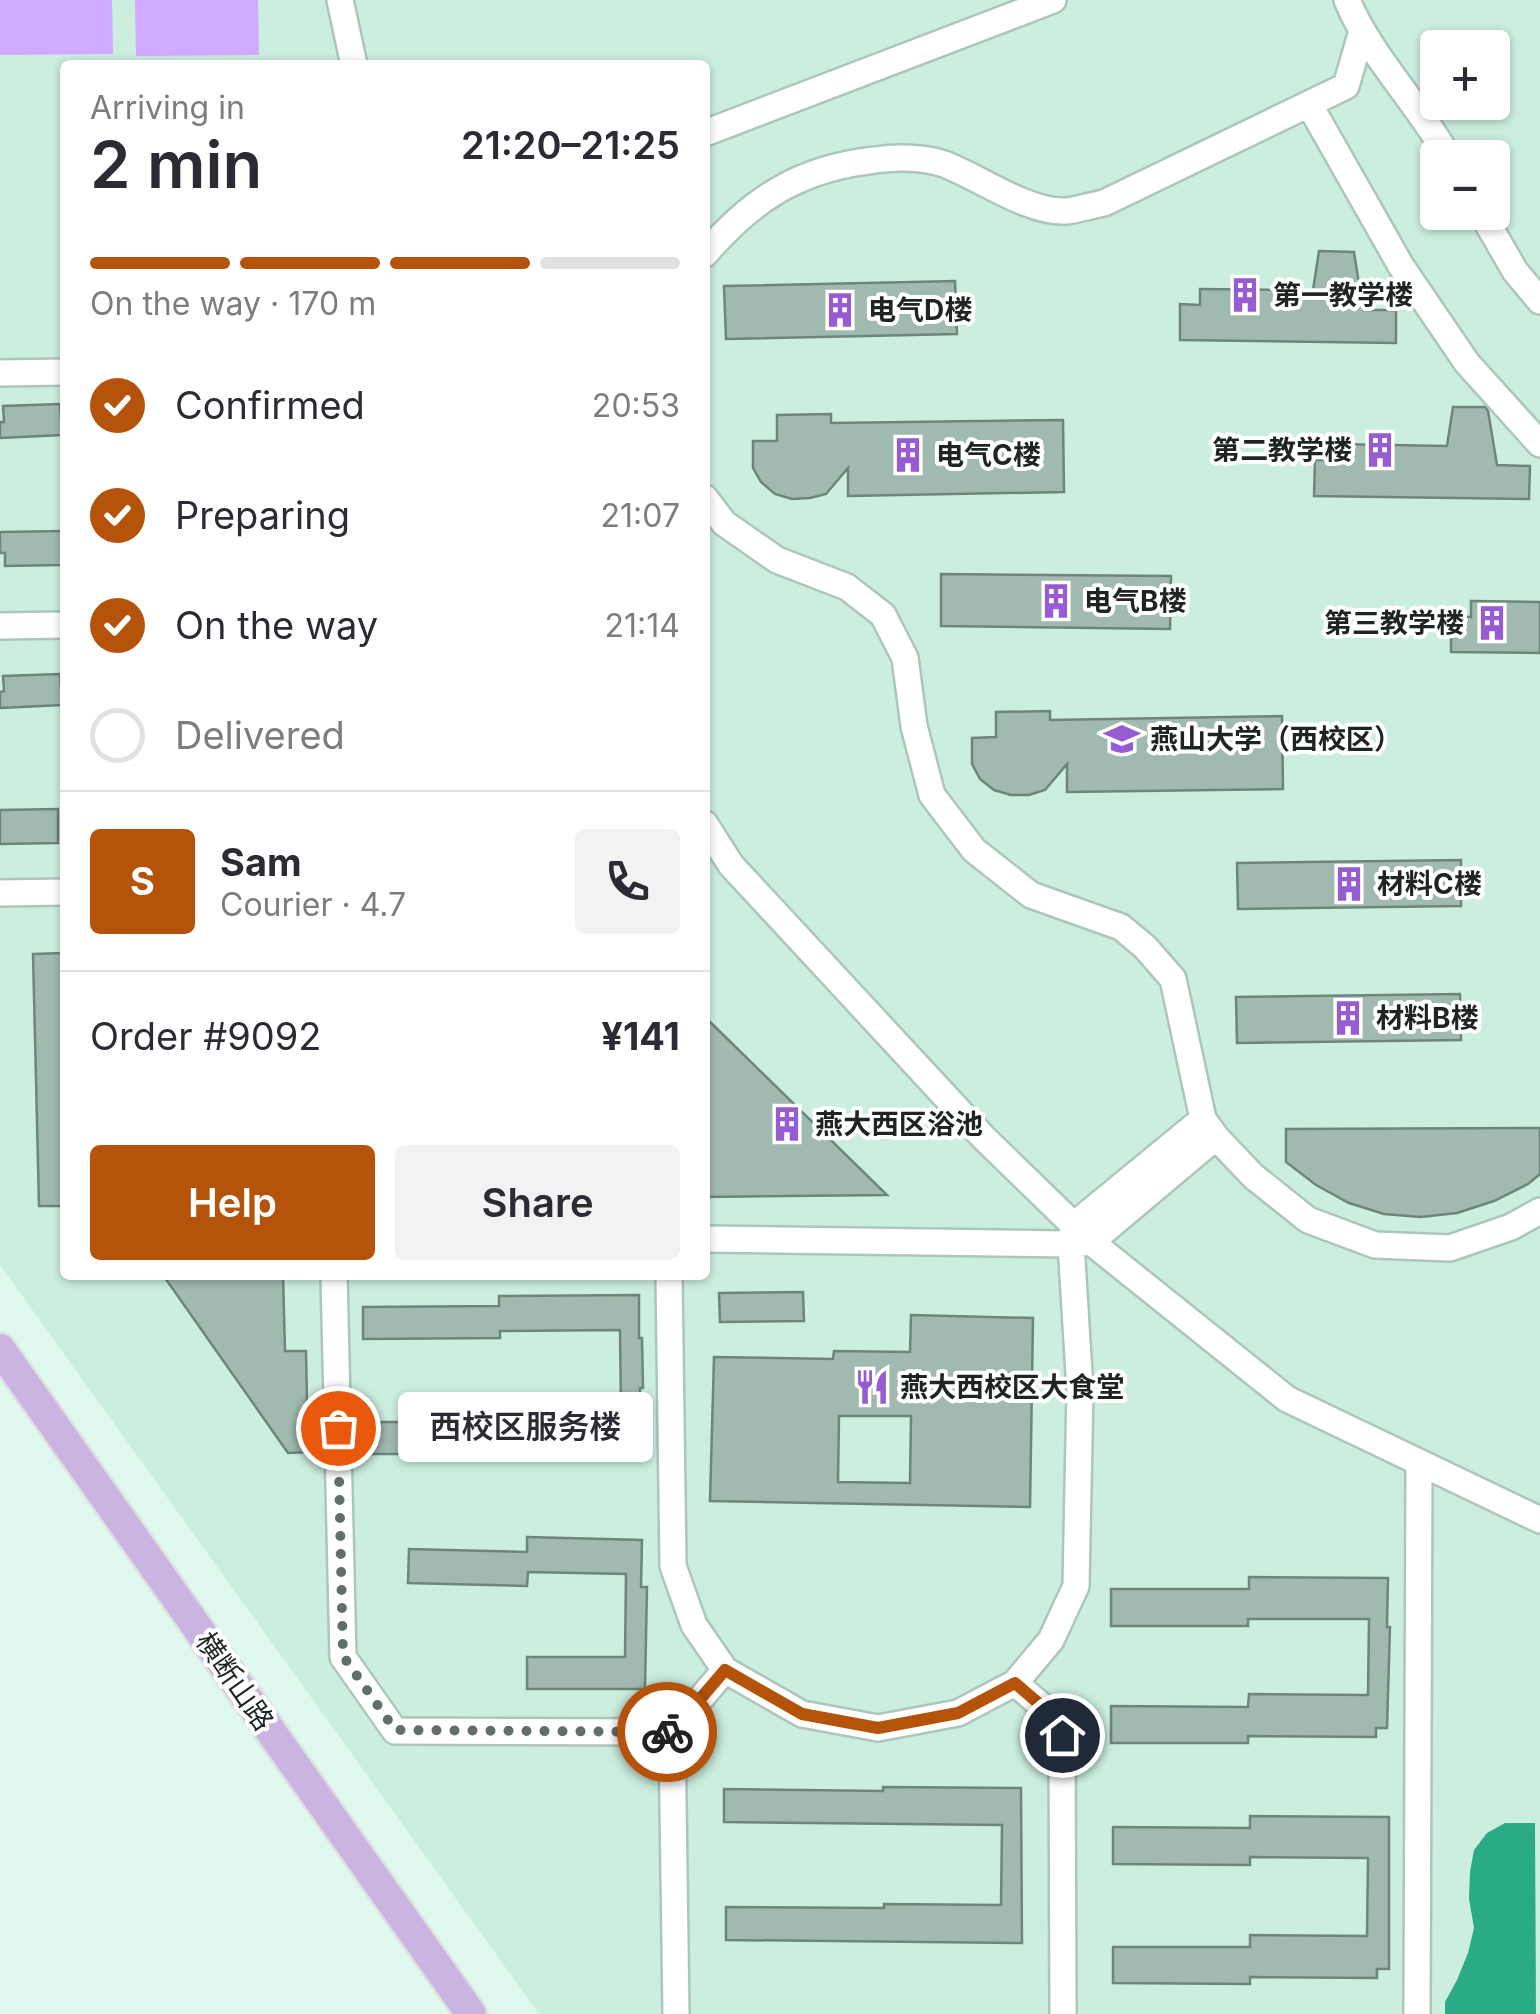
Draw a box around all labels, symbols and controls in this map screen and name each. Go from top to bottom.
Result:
map controls [1420,30,1510,230]
button: + [1420,30,1510,120]
text: Arriving in [90,88,245,127]
text: 21:20–21:25 [461,122,680,168]
text: 2 min [90,125,262,204]
button: − [1420,140,1510,230]
building icon: 第一教学楼 [1226,276,1264,314]
place label: 第一教学楼 [1273,278,1413,312]
text: On the way · 170 m [90,284,376,323]
building icon: 电气D楼 [821,291,859,329]
place label: 电气D楼 [868,293,972,327]
icon: check [90,378,145,433]
text: Confirmed [175,382,365,428]
text: 20:53 [592,386,680,425]
building icon: 第二教学楼 [1361,431,1399,469]
place label: 第二教学楼 [1212,433,1352,467]
building icon: 电气C楼 [889,436,927,474]
place label: 电气C楼 [936,438,1041,472]
icon: check [90,488,145,543]
text: Preparing [175,492,350,538]
text: 21:07 [601,496,680,535]
building icon: 电气B楼 [1037,582,1075,620]
place label: 电气B楼 [1084,584,1187,618]
icon: check [90,598,145,653]
text: On the way [175,602,378,648]
building icon: 第三教学楼 [1473,604,1511,642]
text: 21:14 [605,606,680,645]
place label: 第三教学楼 [1324,606,1464,640]
text: Delivered [175,712,345,758]
school or university icon: 燕山大学（西校区） [1103,720,1141,758]
place label: 燕山大学（西校区） [1150,722,1402,756]
button: phone [575,829,680,934]
text: Sam [220,839,302,885]
text: S [130,858,155,904]
building icon: 材料C楼 [1330,865,1368,903]
place label: 材料C楼 [1377,867,1482,901]
text: Courier · 4.7 [220,885,406,924]
building icon: 材料B楼 [1329,999,1367,1037]
place label: 材料B楼 [1376,1001,1479,1035]
text: Order #9092 [90,1013,322,1059]
text: ¥141 [601,1013,680,1059]
building icon: 燕大西区浴池 [768,1105,806,1143]
place label: 燕大西区浴池 [815,1107,983,1141]
button: Help [90,1145,375,1260]
button: Share [395,1145,680,1260]
restaurant icon: 燕大西校区大食堂 [853,1368,891,1406]
place label: 燕大西校区大食堂 [900,1370,1124,1404]
pin [296,1386,381,1471]
callout: 西校区服务楼 [398,1393,653,1463]
icon: bag [311,1401,366,1456]
text: 西校区服务楼 [429,1407,622,1446]
street label: 横断山路 [189,1625,281,1737]
courier [617,1682,717,1782]
pin [1020,1693,1105,1778]
icon: bike [640,1705,695,1760]
icon: home [1035,1708,1090,1763]

